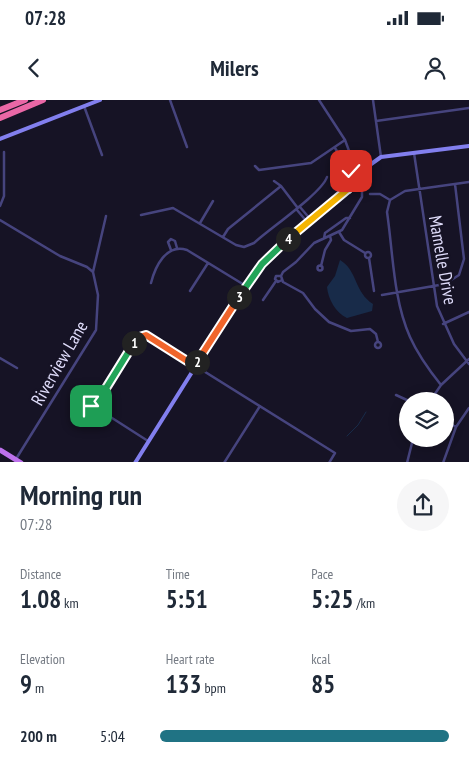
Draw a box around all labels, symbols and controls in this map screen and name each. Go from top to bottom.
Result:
text: 07:28 [25,6,66,30]
icon: back [20,54,48,82]
text: Milers [210,54,259,82]
icon: person [421,54,449,82]
pin [330,150,372,192]
icon: check [337,157,365,185]
street label: Mamelle Drive [424,214,462,306]
pin: 4 [276,226,300,252]
text: 4 [285,230,292,248]
pin: 3 [226,284,252,310]
text: 3 [236,288,243,306]
street label: Riverview Lane [26,317,92,409]
pin: 1 [122,330,146,356]
text: 1 [131,334,138,352]
pin: 2 [184,350,210,374]
text: 2 [194,353,201,371]
pin [70,385,112,427]
icon: arrive [77,392,105,420]
map controls [399,392,454,447]
button: layers [399,392,454,447]
text: Morning run [20,476,142,513]
button: share [397,479,449,531]
text: 07:28 [20,514,52,534]
text: Distance [20,565,61,583]
text: Time [166,565,190,583]
text: Pace [311,565,333,583]
text: 1.08 [20,583,61,615]
text: 5:51 [166,583,208,615]
text: 5:25 [311,583,353,615]
text: km [61,594,79,612]
text: /km [353,594,375,612]
text: Elevation [20,650,65,668]
text: Heart rate [166,650,215,668]
text: kcal [311,650,330,668]
text: 9 [20,668,32,700]
text: 133 [166,668,202,700]
text: 85 [311,668,335,700]
text: m [32,679,44,697]
text: bpm [202,679,226,697]
text: 200 m [20,726,57,746]
text: 5:04 [100,726,125,746]

